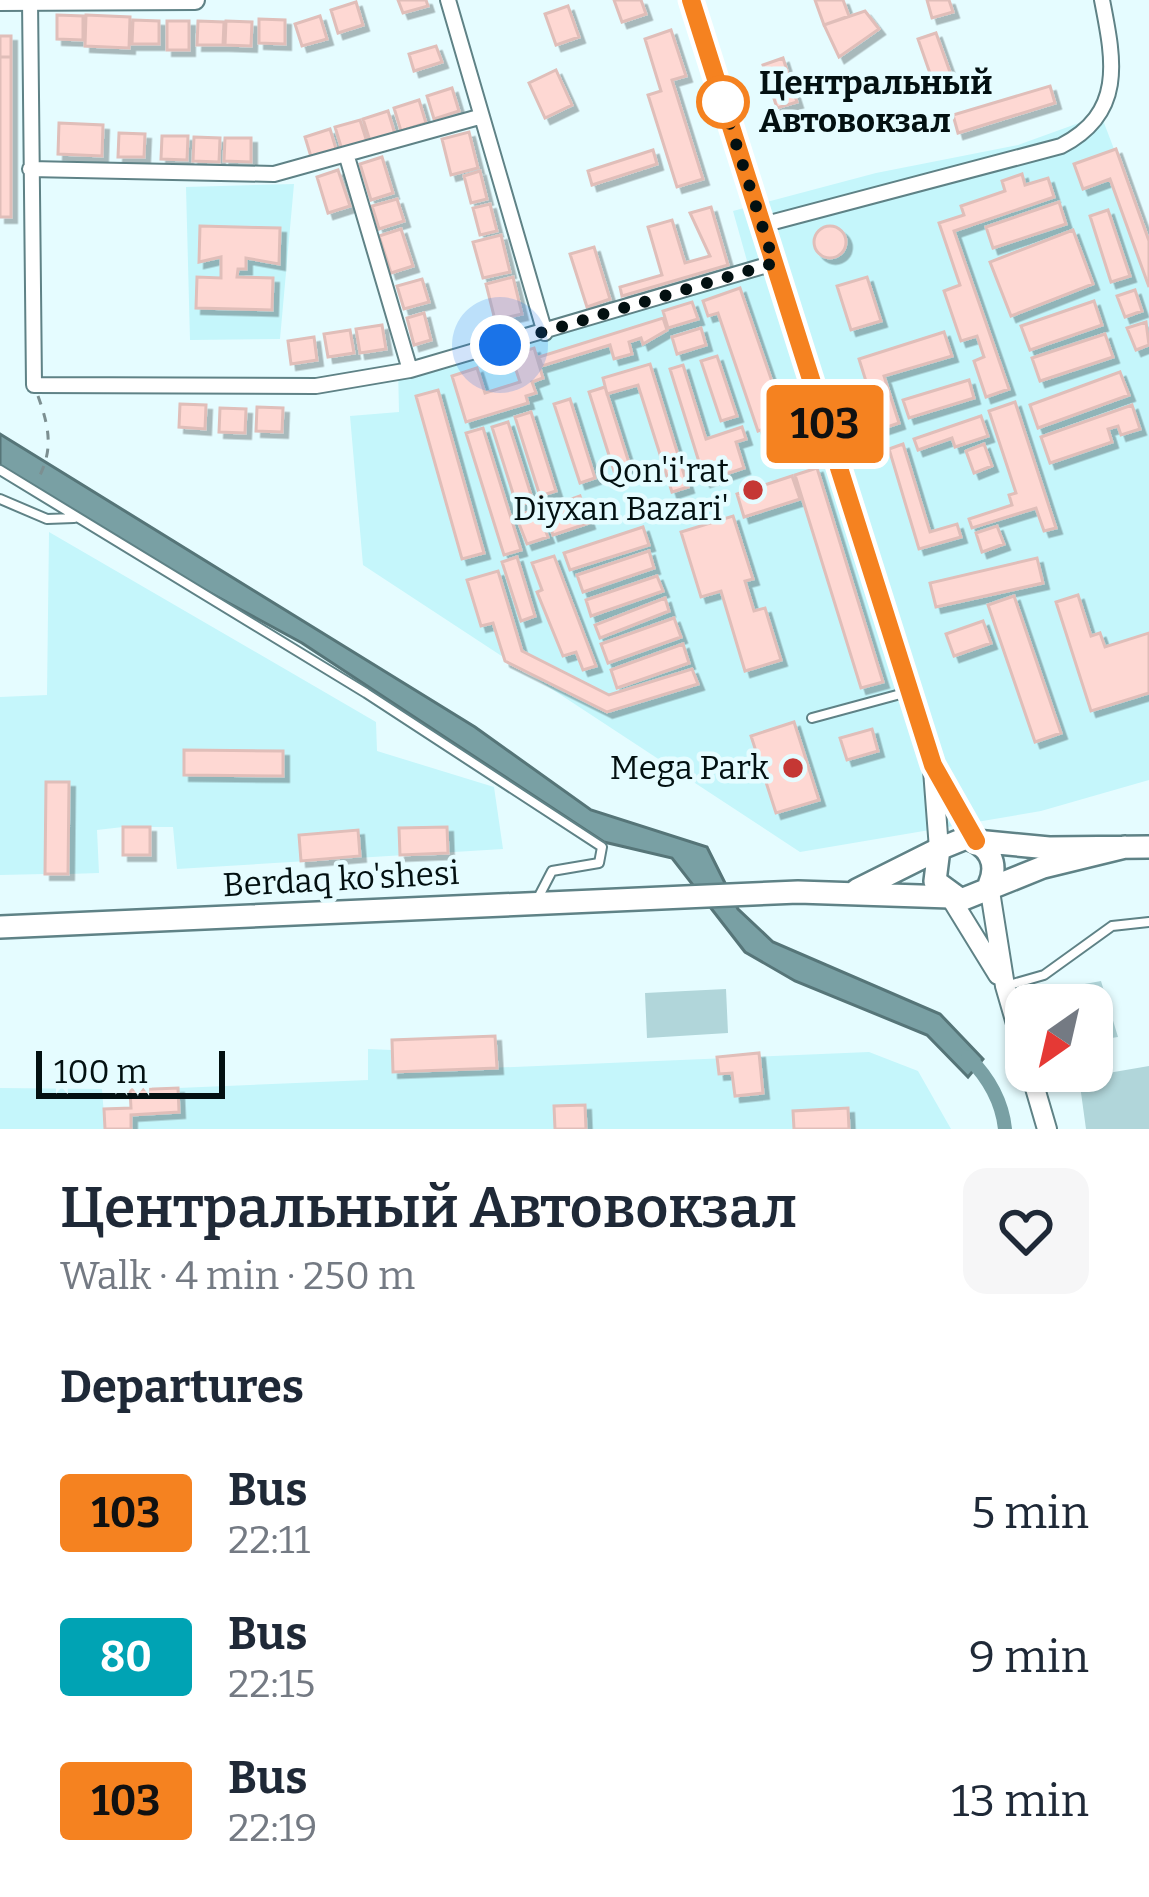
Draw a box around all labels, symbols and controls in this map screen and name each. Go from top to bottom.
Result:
place label: Центральный Автовокзал [759,63,992,141]
marker: Центральный Автовокзал [698,77,748,127]
your location [470,315,530,375]
line badge: 103 [756,385,894,463]
text: 103 [790,399,860,449]
place label: Qon'i'rat Diyxan Bazari' [513,451,729,529]
marker: Qon'i'rat Diyxan Bazari' [740,477,766,503]
place label: Mega Park [610,748,769,788]
marker: Mega Park [780,755,806,781]
street label: Berdaq ko'shesi [222,853,460,905]
north arrow [1005,984,1113,1092]
map controls [1005,984,1113,1092]
scale bar [36,1045,225,1098]
text: 100 m [54,1052,148,1092]
button: heart [963,1168,1089,1294]
text: Центральный Автовокзал [60,1174,797,1242]
text: Walk · 4 min · 250 m [60,1253,415,1299]
text: Departures [60,1360,304,1414]
text: Bus [228,1463,307,1517]
text: 5 min [971,1486,1089,1540]
text: 103 [91,1488,161,1538]
text: 22:11 [228,1517,310,1563]
text: Bus [228,1607,307,1661]
text: 9 min [969,1630,1089,1684]
text: 80 [100,1632,152,1682]
text: 22:15 [228,1661,315,1707]
text: Bus [228,1751,307,1805]
text: 13 min [951,1774,1089,1828]
text: 103 [91,1776,161,1826]
text: 22:19 [228,1805,317,1851]

